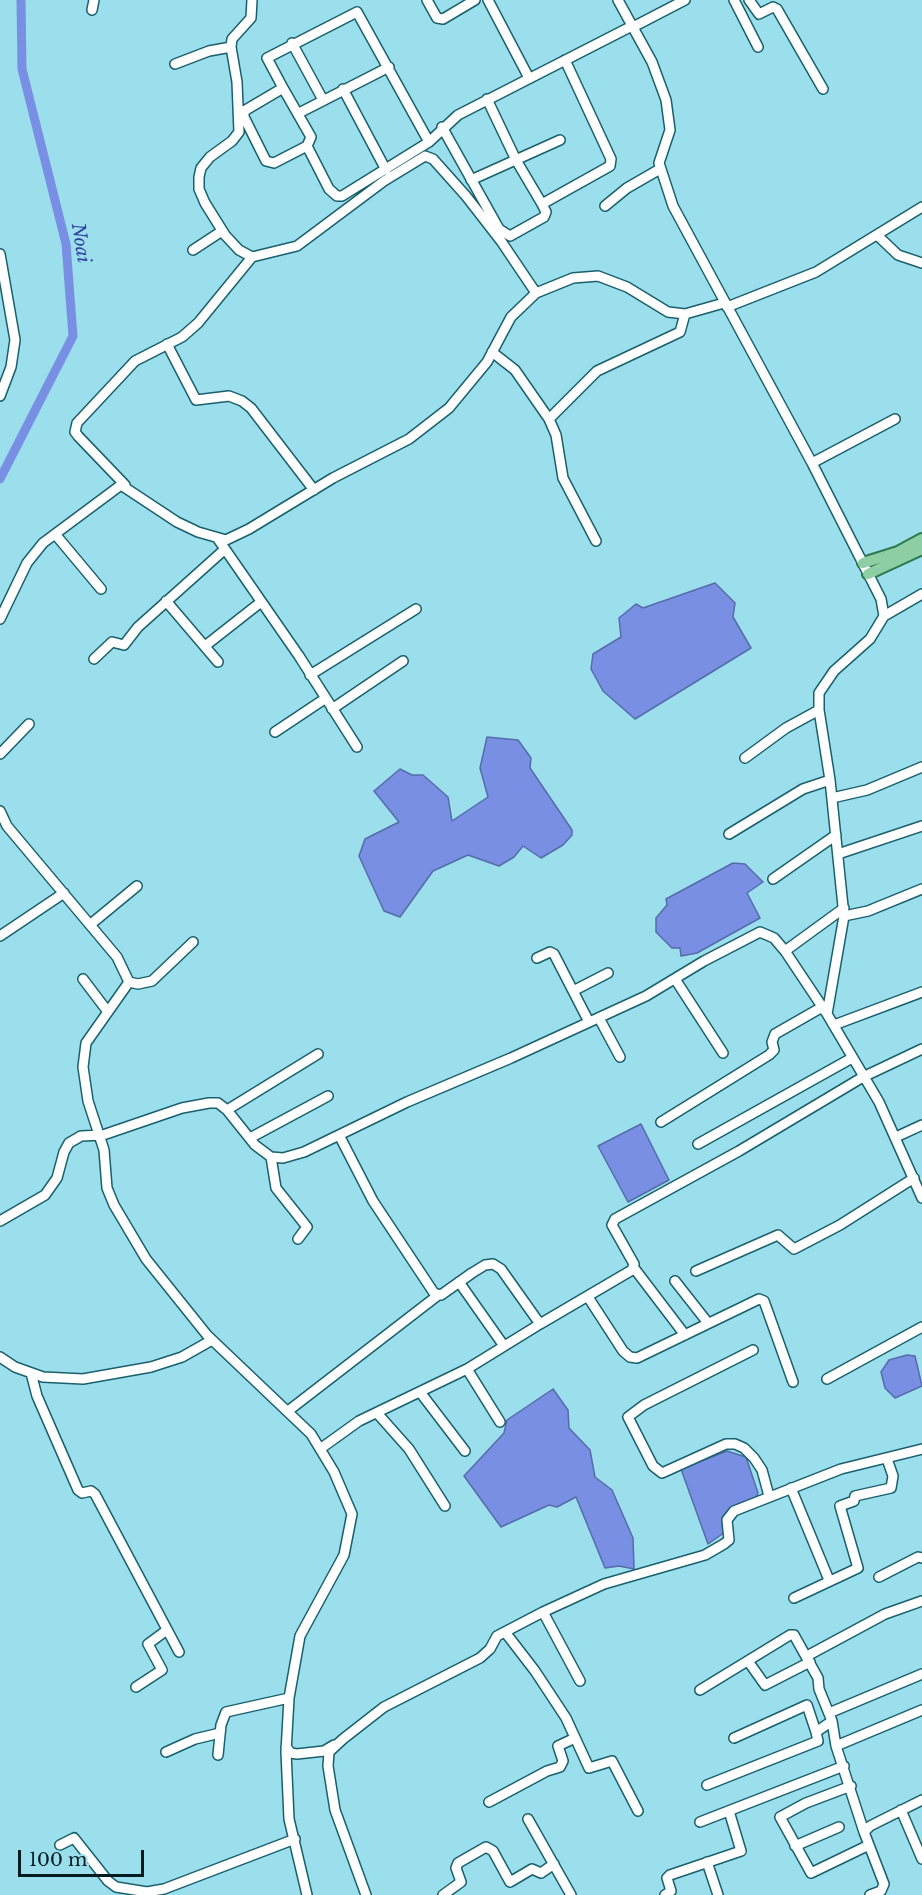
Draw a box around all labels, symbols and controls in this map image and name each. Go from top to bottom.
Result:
water label: Noai [66,221,94,265]
scale bar [21,1838,147,1876]
text: 100 m [29,1849,87,1871]

